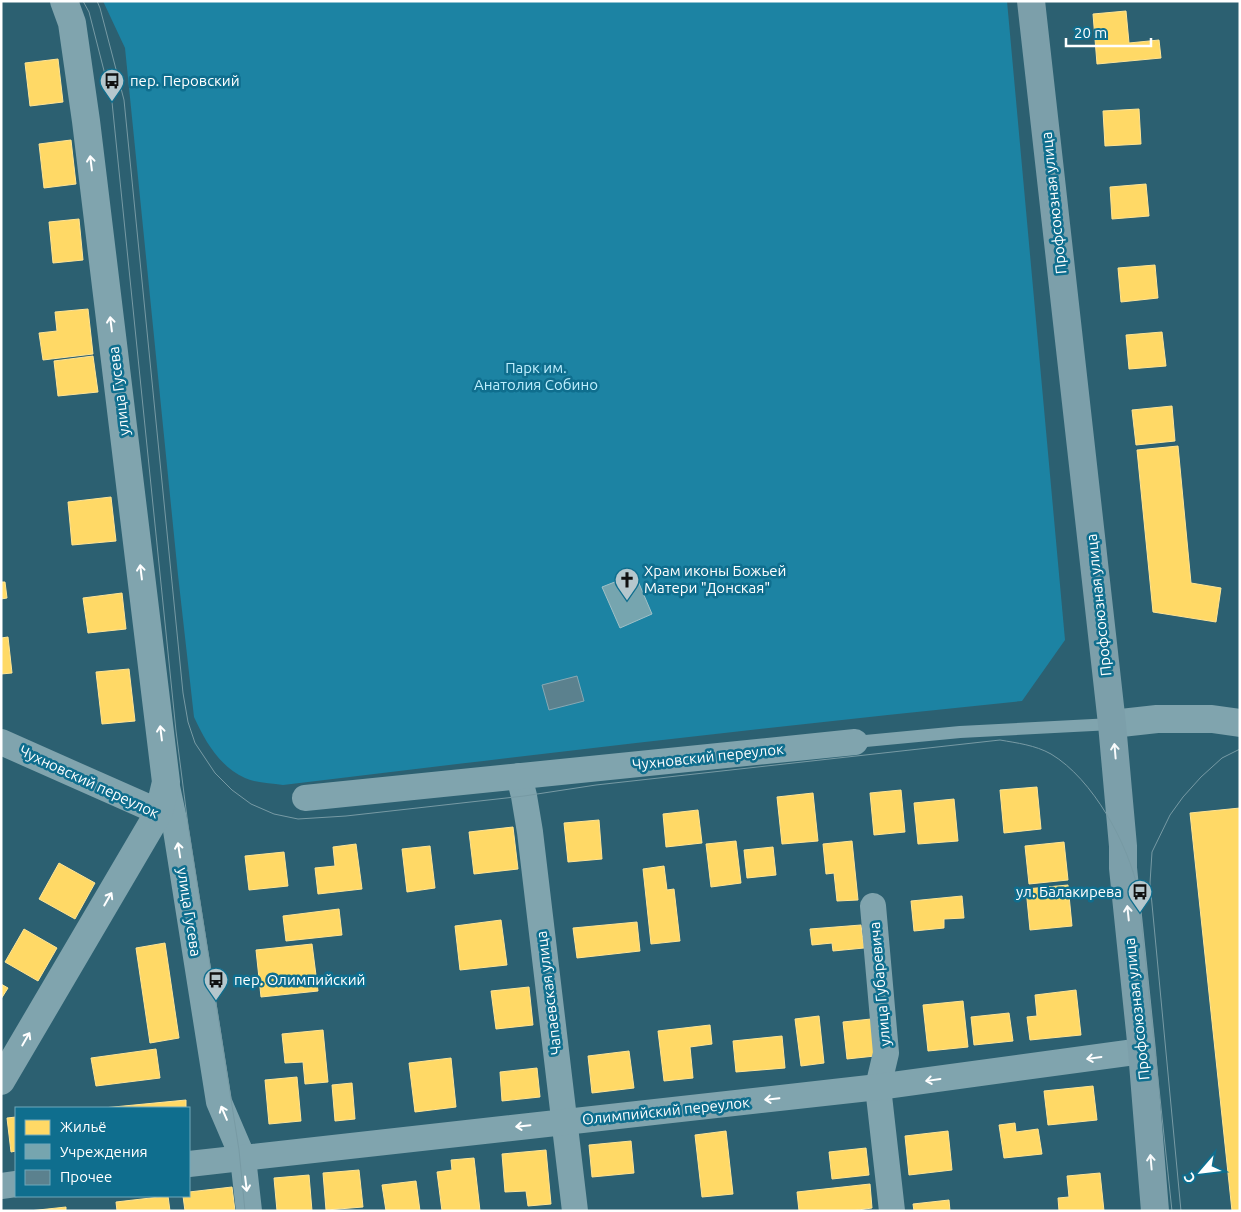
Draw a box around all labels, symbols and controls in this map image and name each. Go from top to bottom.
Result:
scale bar [1066,15,1151,47]
text: 20 m [1074,24,1107,41]
bus stop icon: пер. Перовский [99,68,125,102]
place label: пер. Перовский [130,72,240,89]
street label: Профсоюзная улица [1038,131,1069,275]
one-way arrow [86,155,96,171]
one-way arrow [106,316,116,332]
street label: улица Гусева [105,345,132,437]
park label: Парк им. Анатолия Собино [474,359,598,393]
street label: Профсоюзная улица [1083,533,1114,677]
place label: Храм иконы Божьей Матери "Донская" [644,562,786,596]
one-way arrow [136,564,146,580]
church icon: Храм иконы Божьей Матери "Донская" [614,567,640,601]
one-way arrow [156,726,166,742]
street label: Чухновский переулок [631,740,785,773]
street label: Чухновский переулок [17,742,162,822]
one-way arrow [1110,744,1120,760]
one-way arrow [173,842,183,858]
street label: улица Гусева [174,866,205,958]
bus stop icon: ул. Балакирева [1127,879,1153,913]
place label: ул. Балакирева [1016,883,1122,900]
one-way arrow [103,892,113,907]
one-way arrow [1123,906,1133,922]
street label: улица Губаревича [866,921,893,1047]
street label: Чапаевская улица [532,930,565,1056]
street label: Профсоюзная улица [1121,937,1152,1081]
bus stop icon: пер. Олимпийский [203,967,229,1001]
place label: пер. Олимпийский [234,971,366,988]
one-way arrow [21,1033,31,1047]
one-way arrow [1086,1053,1102,1063]
one-way arrow [925,1075,941,1085]
street label: Олимпийский переулок [581,1093,751,1128]
one-way arrow [764,1094,780,1104]
one-way arrow [218,1106,228,1121]
legend [15,1107,190,1197]
text: Жильё [60,1118,107,1135]
one-way arrow [515,1121,531,1131]
text: Учреждения [60,1143,148,1160]
north arrow [1176,1147,1226,1197]
one-way arrow [1147,1154,1156,1170]
text: Прочее [60,1168,112,1185]
text: С [1180,1170,1199,1186]
one-way arrow [241,1176,251,1192]

